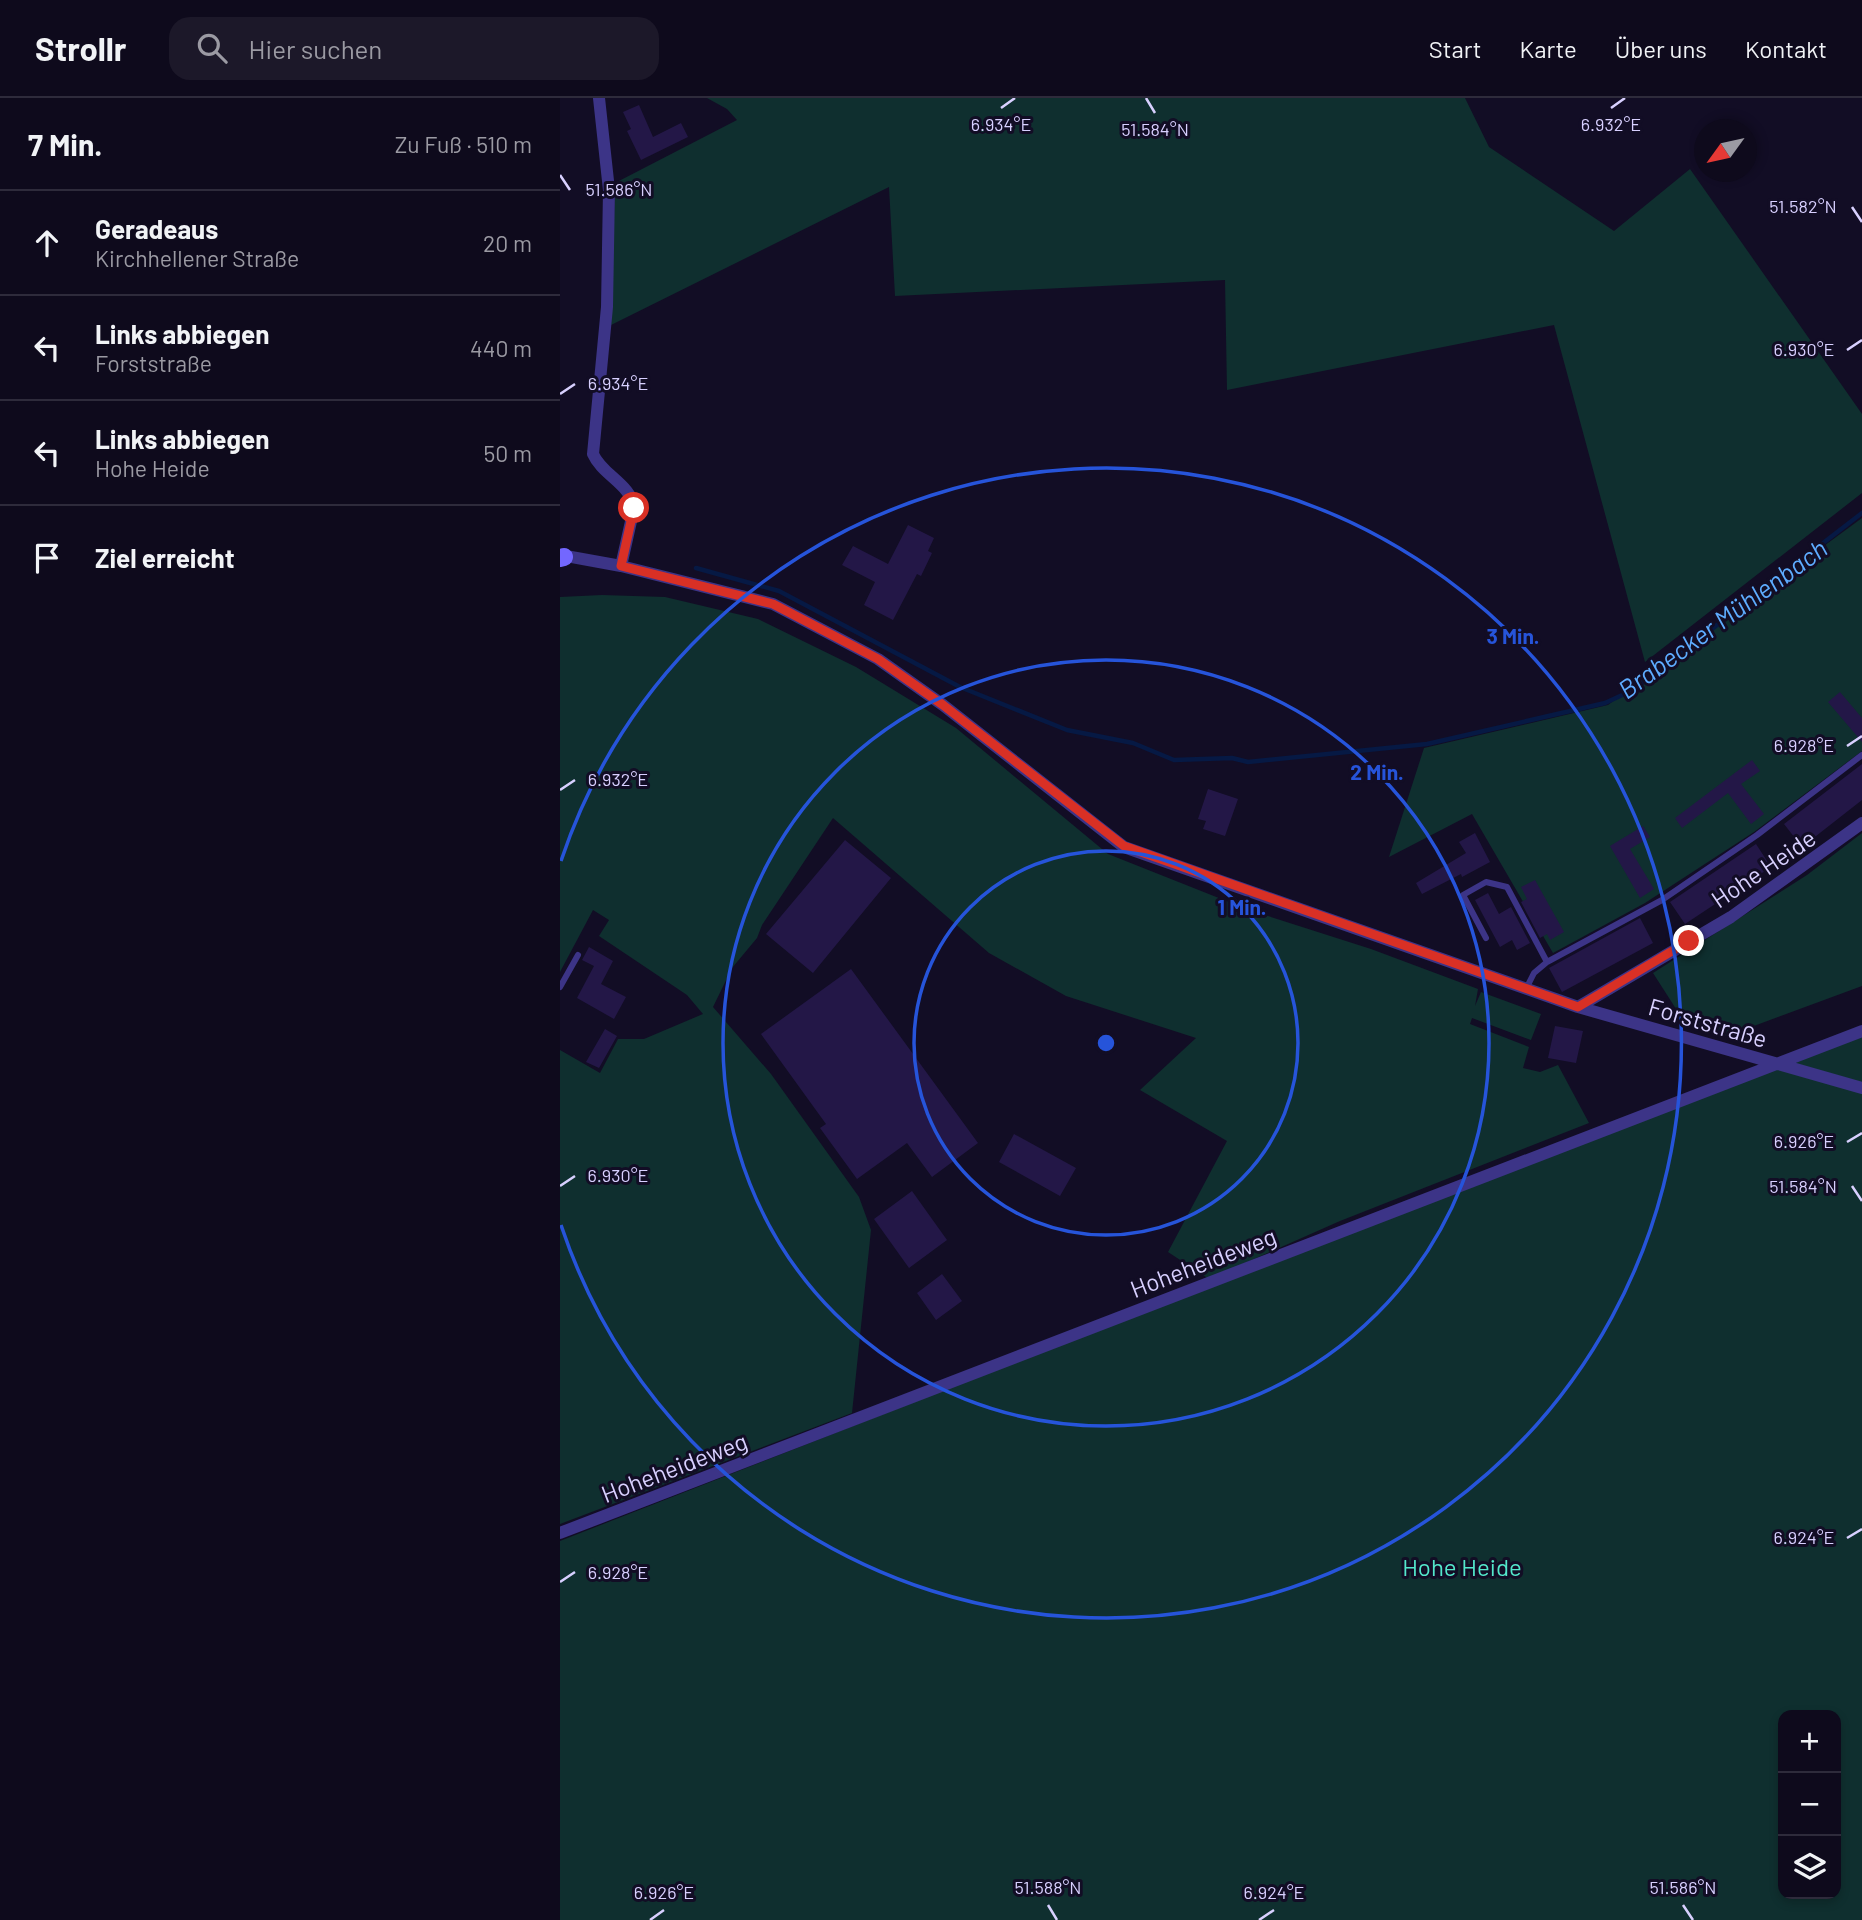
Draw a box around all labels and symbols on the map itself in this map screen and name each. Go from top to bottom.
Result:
text: 6.934°E [971,113,1031,135]
text: 6.932°E [1581,113,1641,135]
text: 51.584°N [1121,118,1189,140]
north arrow [1694,119,1757,182]
text: 51.586°N [586,178,652,200]
text: 51.582°N [1769,195,1837,217]
text: 6.930°E [1774,338,1834,360]
text: 6.934°E [588,372,648,394]
route start [618,492,649,523]
water label: Brabecker Mühlenbach [1612,532,1832,704]
text: 3 Min. [1487,623,1539,648]
text: 6.928°E [1774,734,1834,756]
text: 2 Min. [1350,759,1404,784]
text: 6.932°E [588,768,648,790]
street label: Hohe Heide [1705,823,1821,913]
text: 1 Min. [1218,894,1267,919]
route end [1673,925,1704,956]
street label: Forststraße [1645,991,1771,1053]
centre of rings [1094,1031,1118,1055]
text: 6.926°E [1774,1130,1834,1152]
text: 6.930°E [588,1164,648,1186]
text: 51.584°N [1769,1175,1837,1197]
street label: Hoheheideweg [1126,1221,1280,1303]
street label: Hoheheideweg [597,1426,751,1508]
text: 6.924°E [1774,1526,1834,1548]
park label: Hohe Heide [1402,1552,1522,1581]
text: 6.928°E [588,1561,648,1583]
text: 51.588°N [1014,1876,1082,1898]
text: 51.586°N [1650,1876,1716,1898]
text: 6.926°E [634,1881,694,1903]
text: 6.924°E [1244,1881,1304,1903]

